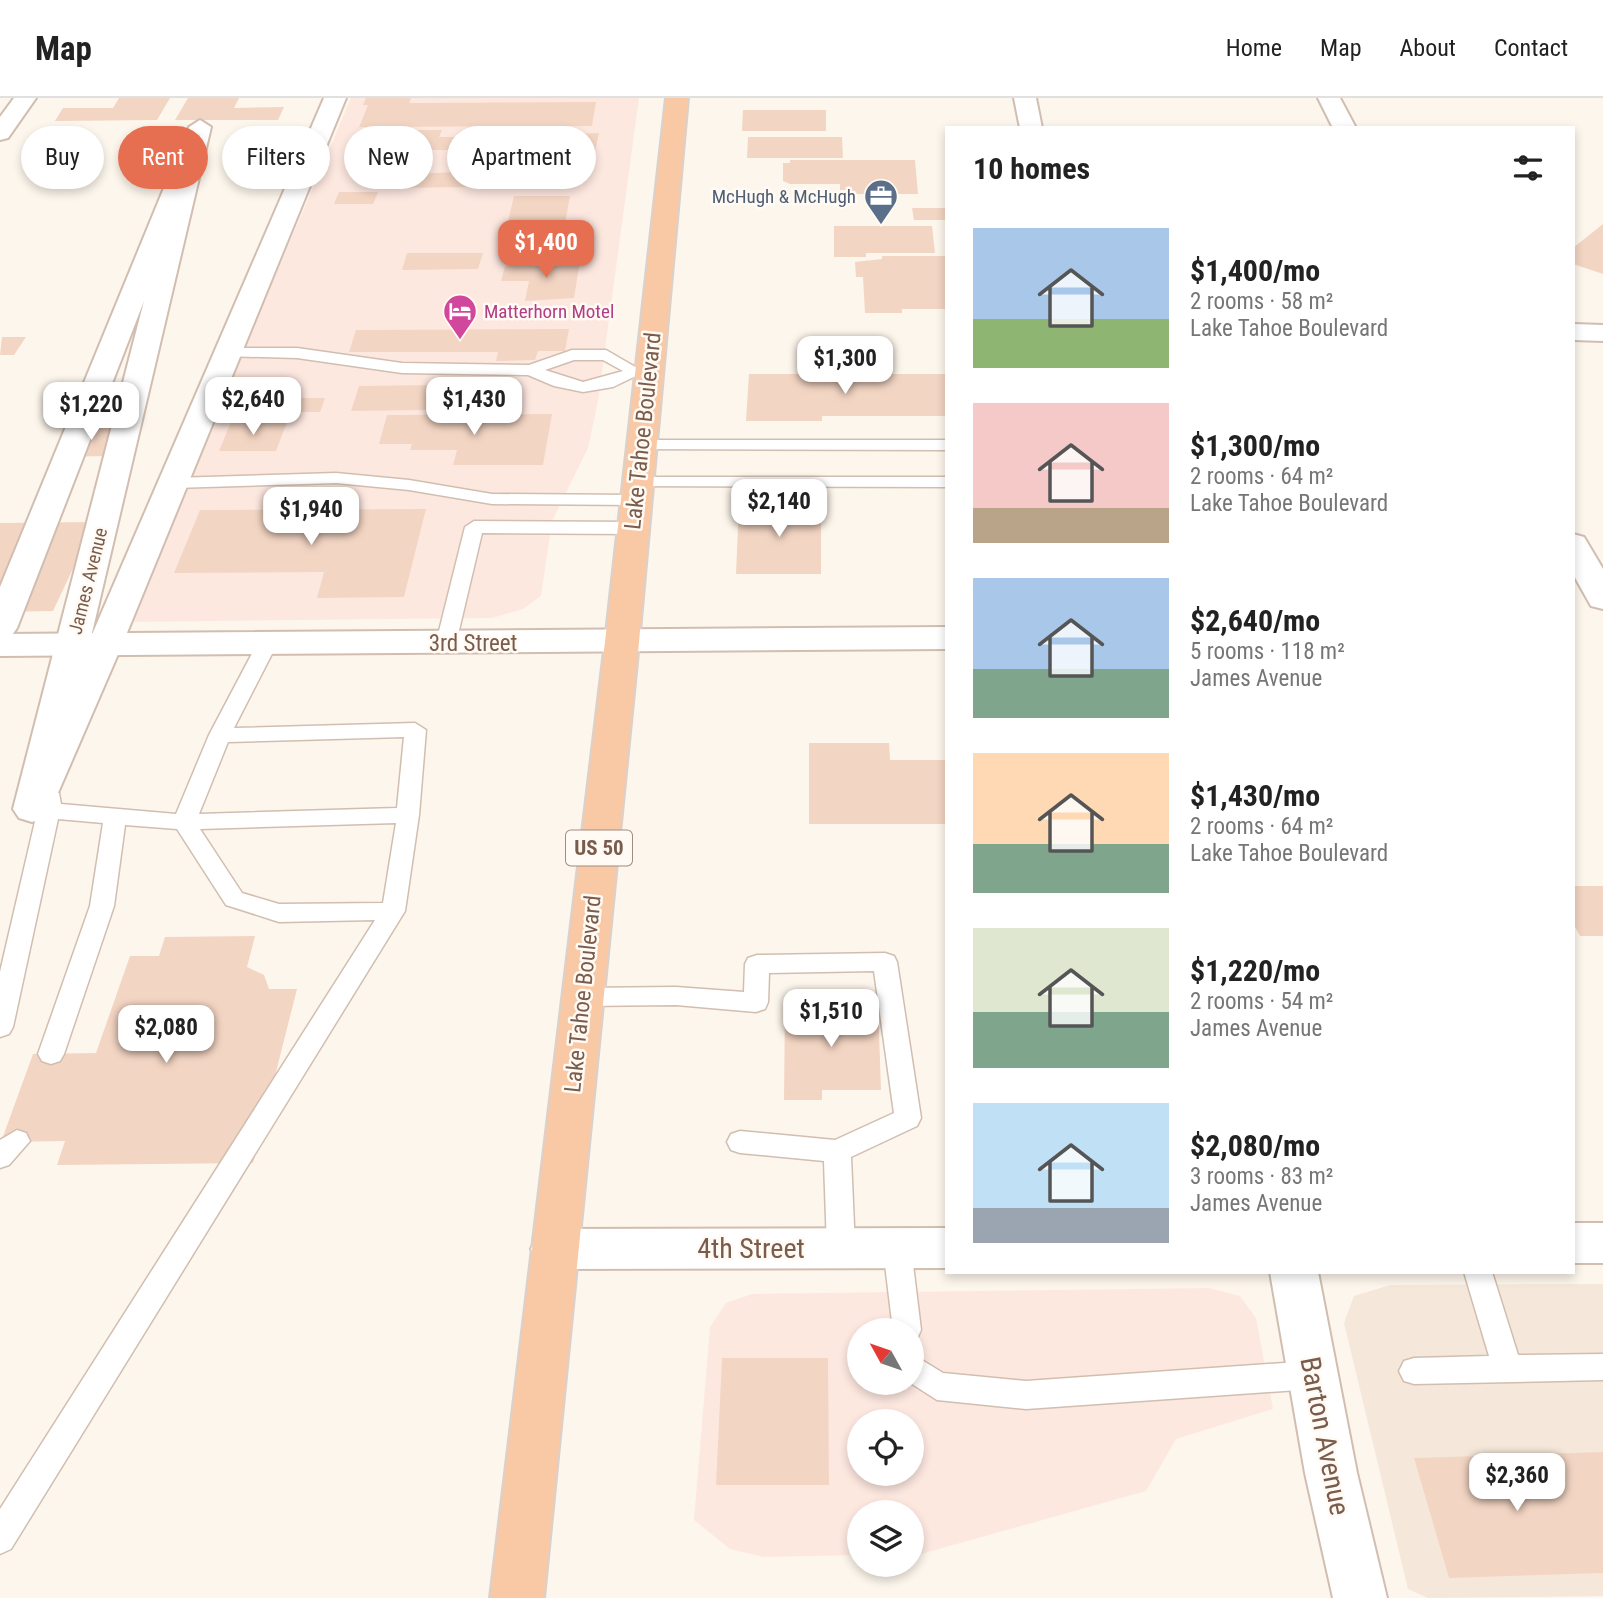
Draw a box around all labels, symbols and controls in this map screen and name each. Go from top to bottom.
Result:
text: Map [35,29,92,68]
text: Home [1226,34,1282,62]
text: Map [1320,34,1362,62]
text: About [1400,34,1456,62]
text: Contact [1494,34,1568,62]
chip: Buy [21,126,104,189]
chip: Rent [118,126,208,189]
chip: Filters [222,126,330,189]
chip: New [344,126,433,189]
chip: Apartment [447,126,596,189]
icon: filters [1509,149,1547,187]
text: 10 homes [973,151,1090,186]
office icon: McHugh & McHugh [862,177,900,226]
place label: McHugh & McHugh [712,185,856,208]
pin: $1,400 [489,220,603,280]
text: $1,400 [514,229,578,256]
text: $1,400/mo [1190,253,1320,288]
icon: home [1029,256,1113,340]
text: 2 rooms · 58 m² [1190,288,1333,315]
hotel icon: Matterhorn Motel [441,292,479,341]
place label: Matterhorn Motel [484,300,614,323]
text: Lake Tahoe Boulevard [1190,315,1388,342]
street label: Lake Tahoe Boulevard [619,331,667,531]
pin: $1,300 [788,336,902,396]
text: $1,300 [813,345,877,372]
pin: $2,640 [196,378,310,437]
pin: $1,430 [417,378,531,437]
pin: $1,220 [34,382,148,442]
text: $2,640 [221,386,285,413]
text: $1,430 [442,386,506,413]
text: $1,220 [59,391,123,418]
text: $1,300/mo [1190,428,1320,463]
icon: home [1029,431,1113,515]
text: 2 rooms · 64 m² [1190,463,1333,490]
pin: $2,140 [722,480,836,539]
pin: $1,940 [254,488,368,547]
text: $2,140 [747,488,811,515]
text: Lake Tahoe Boulevard [1190,490,1388,517]
text: $1,940 [279,496,343,523]
street label: James Avenue [64,525,112,637]
text: $2,640/mo [1190,603,1320,638]
icon: home [1029,606,1113,690]
street label: 3rd Street [429,630,517,657]
text: 5 rooms · 118 m² [1190,638,1345,665]
text: James Avenue [1190,665,1322,692]
text: $1,430/mo [1190,778,1320,813]
icon: home [1029,781,1113,865]
text: 2 rooms · 64 m² [1190,813,1333,840]
road number: US 50 [566,830,632,866]
text: Lake Tahoe Boulevard [1190,840,1388,867]
street label: Lake Tahoe Boulevard [559,894,607,1094]
text: $1,220/mo [1190,953,1320,988]
icon: home [1029,956,1113,1040]
text: 2 rooms · 54 m² [1190,988,1333,1015]
pin: $1,510 [774,990,888,1049]
text: $1,510 [799,998,863,1025]
pin: $2,080 [109,1006,223,1065]
text: $2,080 [134,1014,198,1041]
text: James Avenue [1190,1015,1322,1042]
text: $2,080/mo [1190,1128,1320,1163]
icon: home [1029,1131,1113,1215]
text: 3 rooms · 83 m² [1190,1163,1333,1190]
text: James Avenue [1190,1190,1322,1217]
street label: 4th Street [697,1232,805,1265]
north arrow [847,1318,924,1395]
map controls [847,1318,924,1577]
street label: Barton Avenue [1293,1354,1357,1518]
button: locate [847,1409,924,1486]
pin: $2,360 [1460,1454,1574,1513]
text: $2,360 [1485,1462,1549,1489]
button: layers [847,1500,924,1577]

